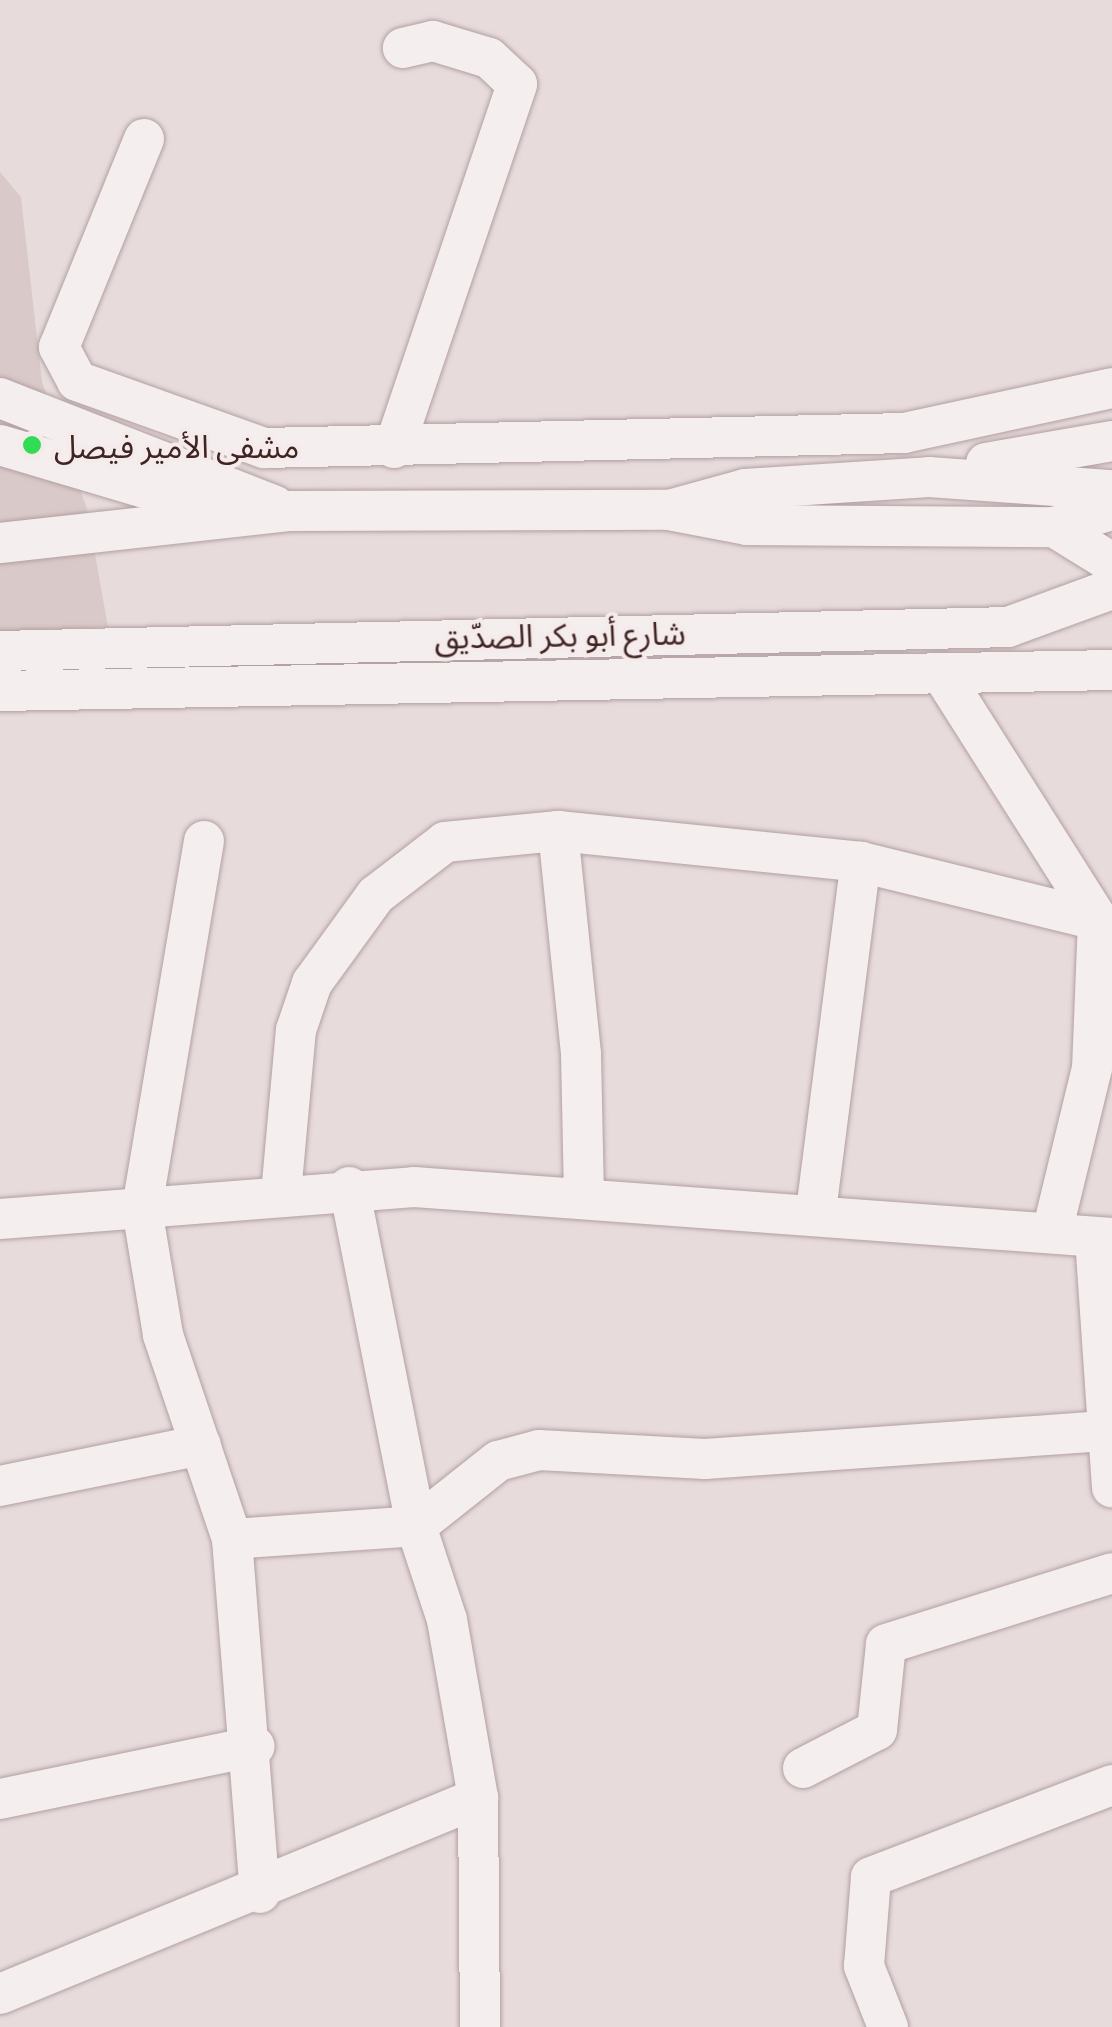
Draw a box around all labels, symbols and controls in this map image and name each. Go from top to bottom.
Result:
place label: مشفى الأمير فيصل [54,426,299,464]
marker: مشفى الأمير فيصل [19,432,45,458]
street label: شارع أبو بكر الصدّيق [434,613,686,655]

